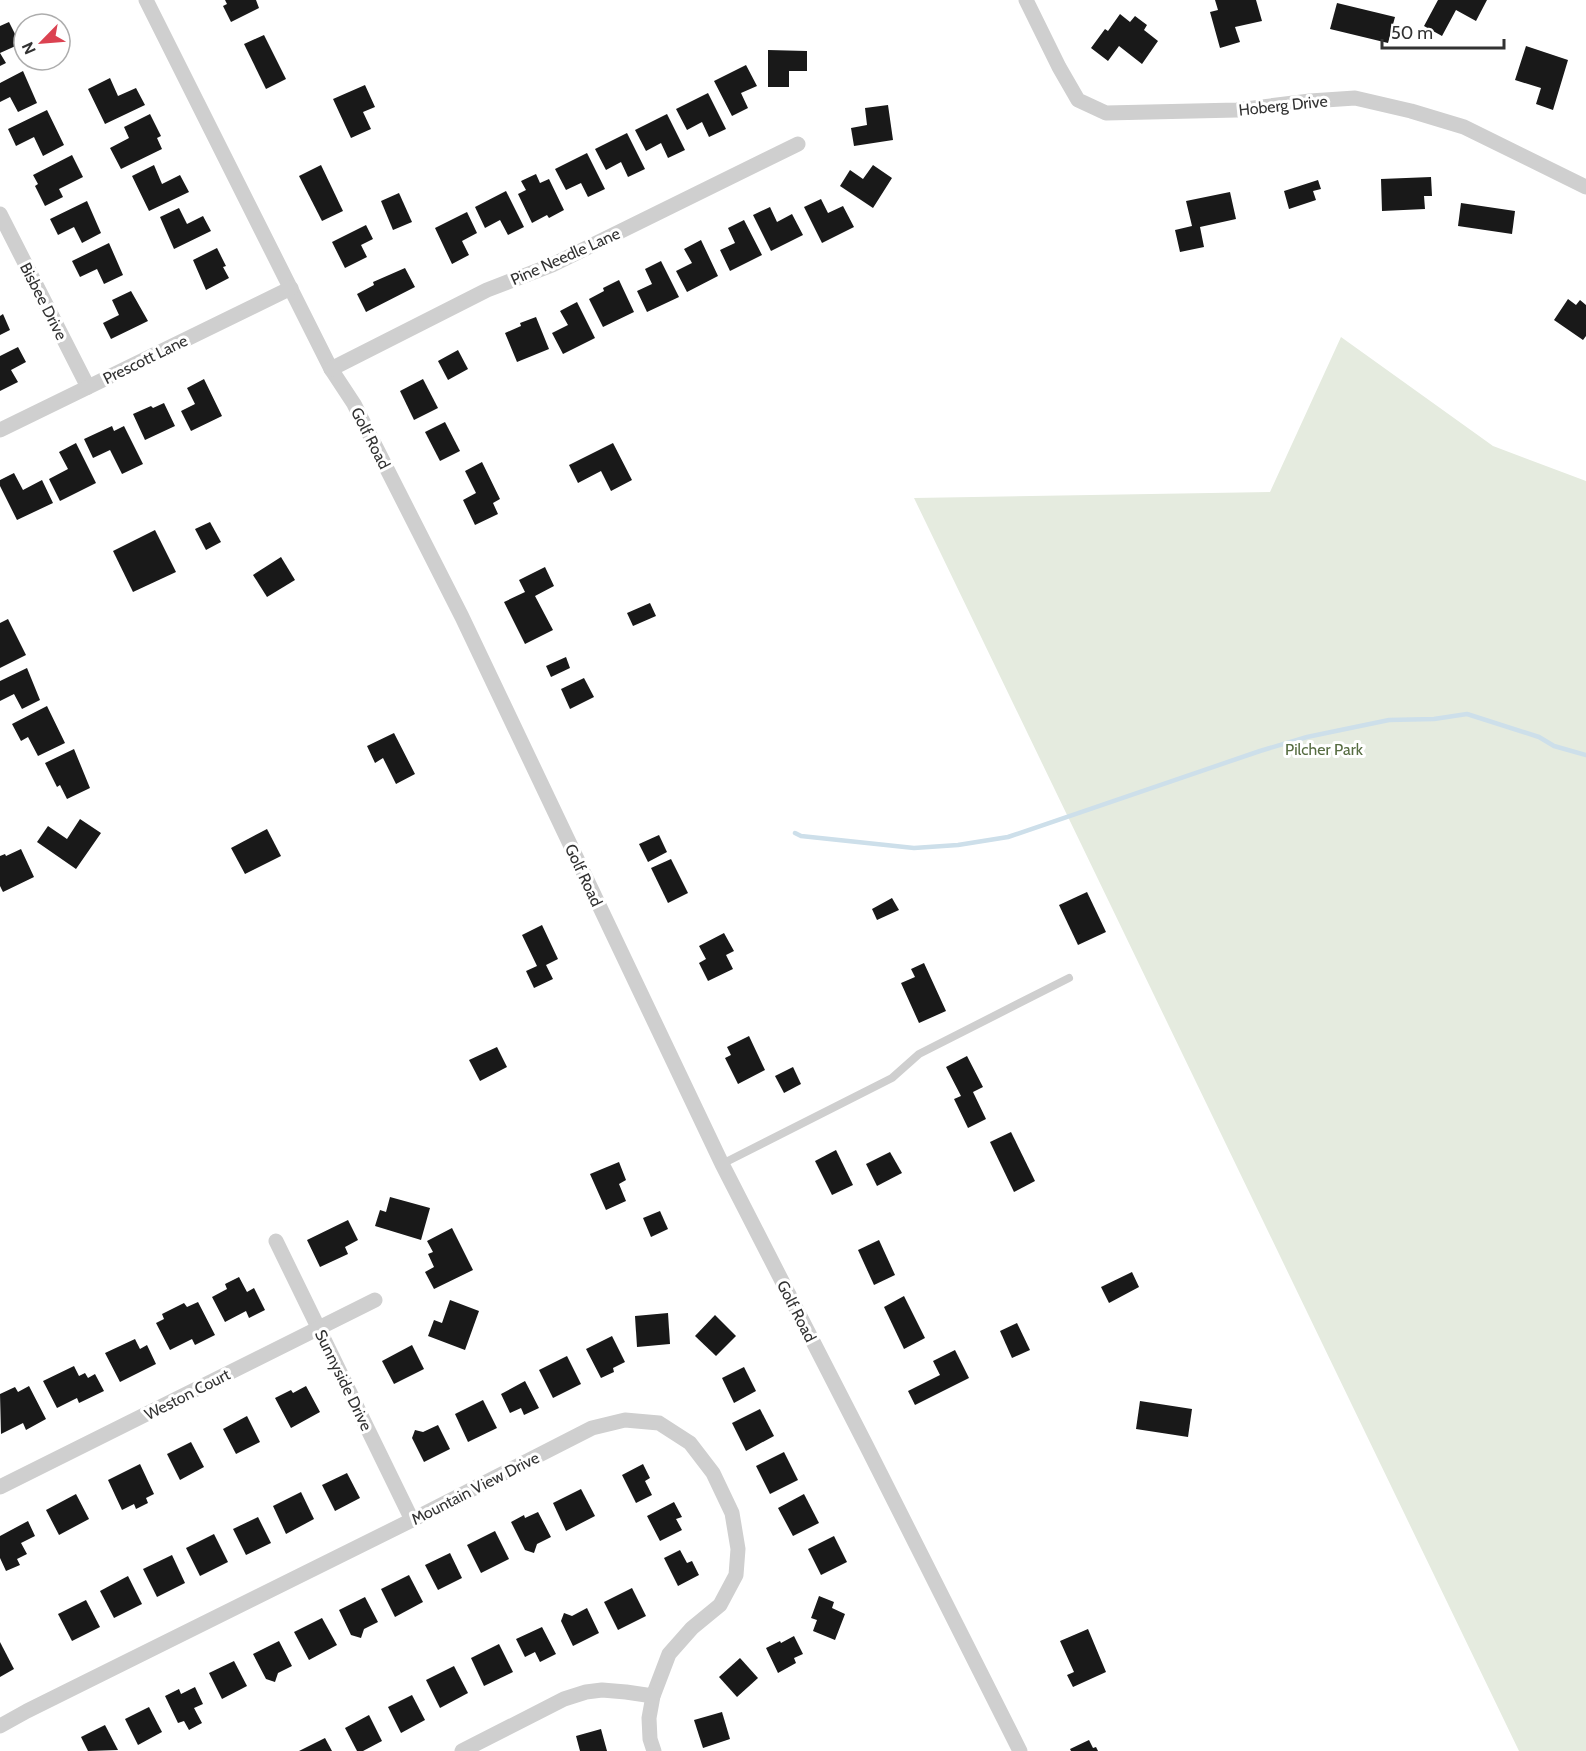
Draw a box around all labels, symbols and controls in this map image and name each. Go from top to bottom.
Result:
north arrow [12,12,72,72]
scale bar [1382,12,1504,50]
text: 50 m [1391,22,1433,44]
text: N [18,39,40,57]
street label: Hoberg Drive [1238,91,1328,120]
street label: Pine Needle Lane [508,224,623,289]
street label: Bisbee Drive [16,259,71,343]
street label: Prescott Lane [100,331,191,388]
street label: Golf Road [347,404,394,472]
park label: Pilcher Park [1285,740,1364,759]
street label: Golf Road [561,841,606,910]
street label: Golf Road [773,1277,820,1345]
street label: Sunnyside Drive [311,1327,376,1434]
street label: Weston Court [141,1365,234,1424]
street label: Mountain View Drive [408,1448,542,1529]

